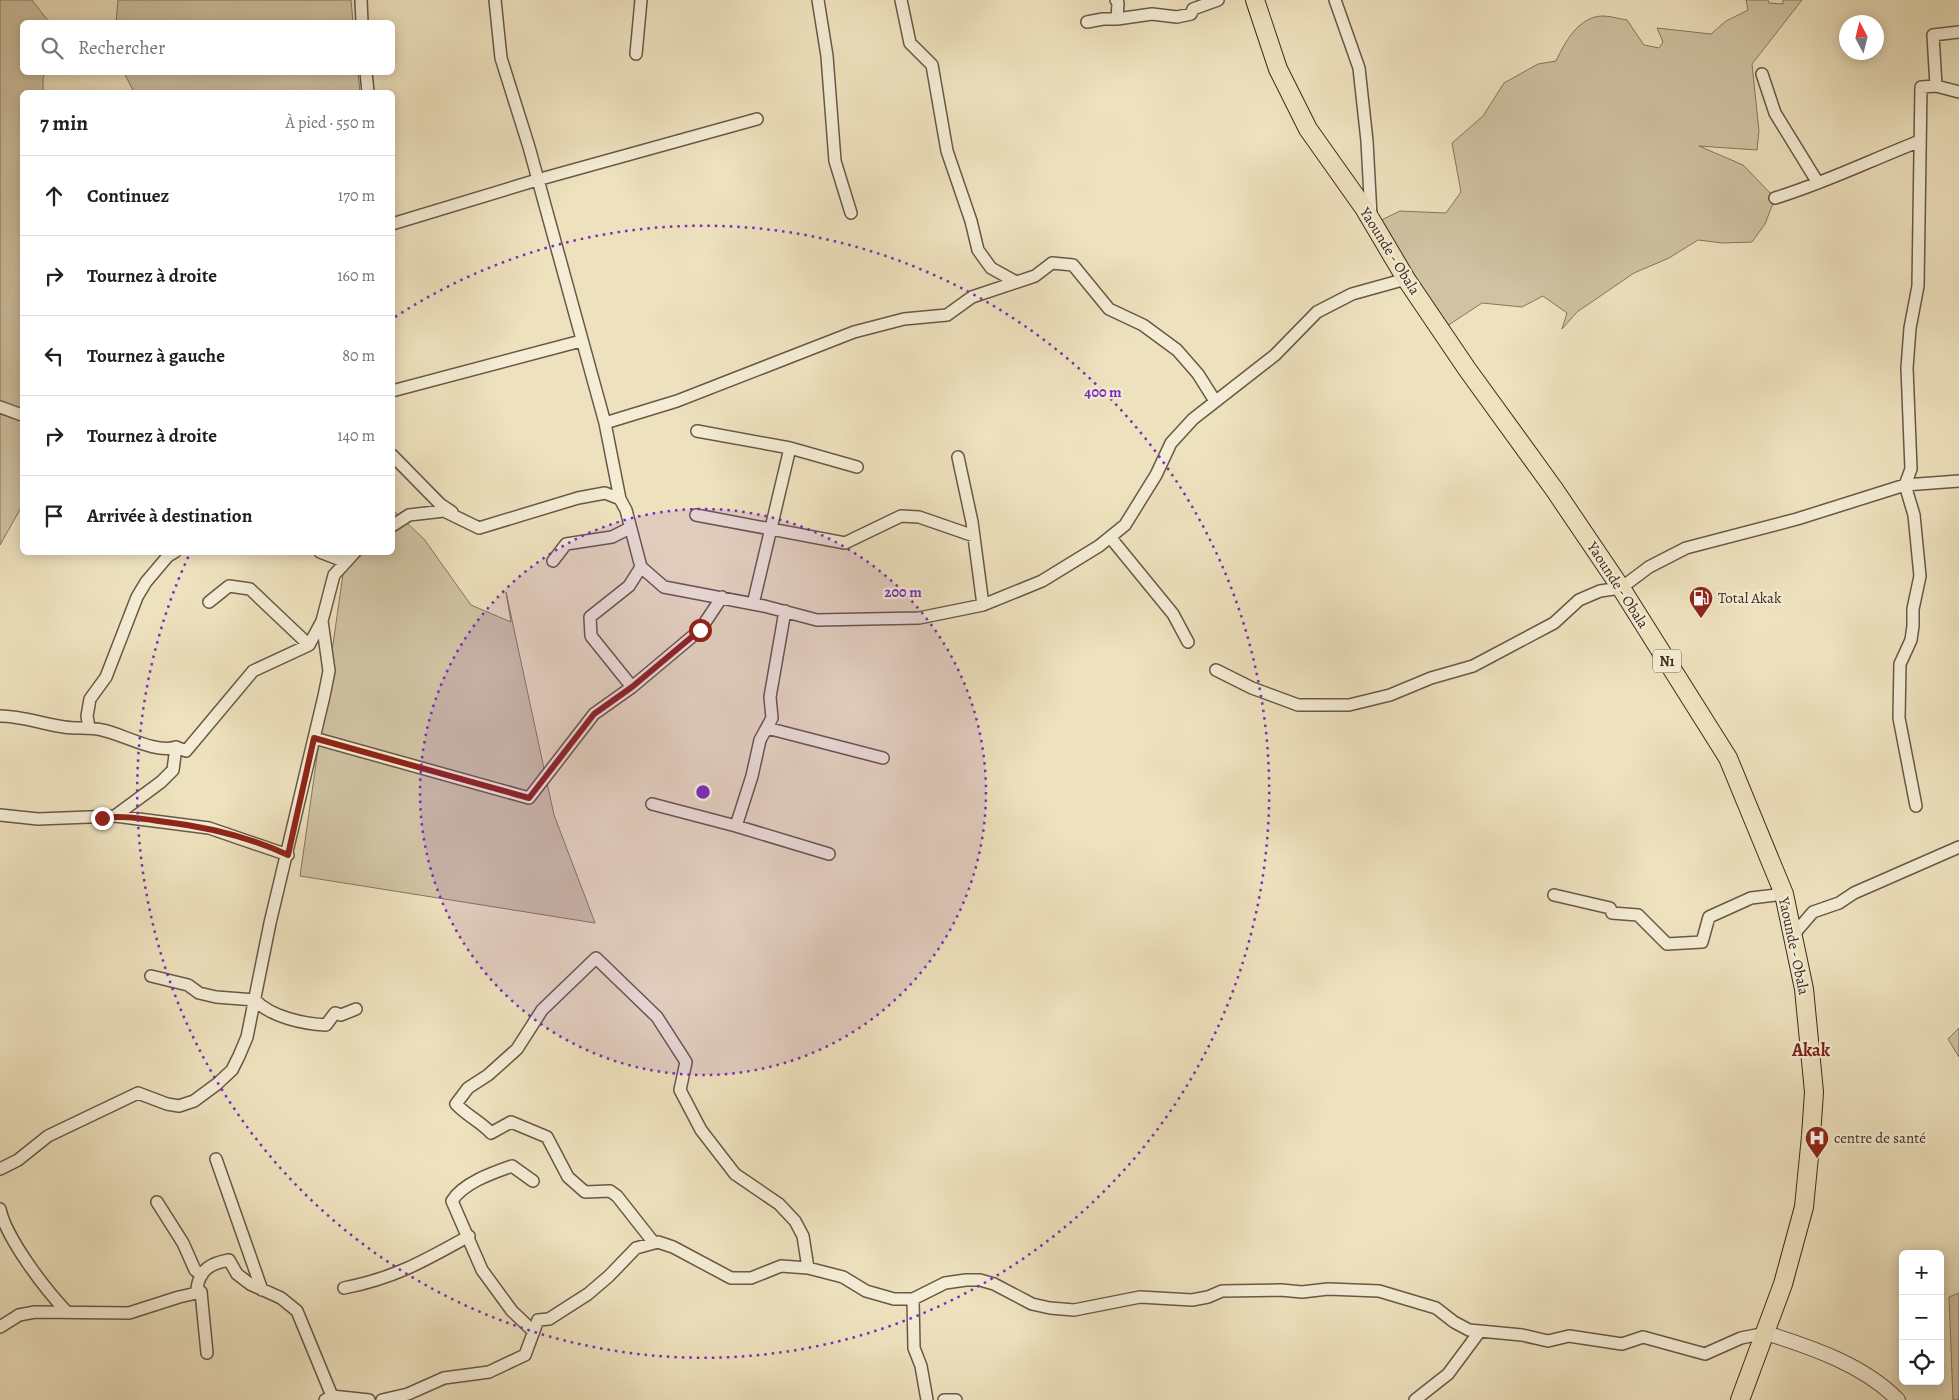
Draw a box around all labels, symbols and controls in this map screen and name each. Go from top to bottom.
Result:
north arrow [1839,15,1884,60]
search box [20,20,395,75]
icon: search [38,34,66,62]
text: Rechercher [78,35,165,61]
text: 7 min [40,109,88,137]
text: À pied · 550 m [285,112,375,134]
icon: ahead [40,182,68,210]
text: Continuez [87,183,169,209]
text: 170 m [338,185,375,207]
street label: Yaounde - Obala [1355,203,1425,298]
icon: right [40,262,68,290]
text: Tournez à droite [87,263,217,289]
text: 160 m [337,265,375,287]
icon: left [40,342,68,370]
text: Tournez à gauche [87,343,225,369]
text: 80 m [342,345,375,367]
text: 400 m [1084,382,1122,402]
icon: right [40,422,68,450]
text: Tournez à droite [87,423,217,449]
text: 140 m [337,425,375,447]
icon: arrive [40,502,68,530]
text: Arrivée à destination [87,503,252,529]
street label: Yaounde - Obala [1582,537,1653,632]
text: 200 m [884,582,922,602]
fuel station icon: Total Akak [1688,585,1714,619]
place label: Total Akak [1718,588,1782,608]
route start [689,619,712,642]
road number: N1 [1653,649,1681,672]
centre of rings [694,783,712,801]
route end [91,807,114,830]
street label: Yaounde - Obala [1774,894,1814,997]
district label: Akak [1791,1038,1831,1062]
hospital icon: centre de santé [1804,1125,1830,1159]
place label: centre de santé [1834,1128,1926,1148]
map controls [1899,1250,1944,1385]
button: + [1899,1250,1944,1295]
button: − [1899,1295,1944,1340]
button: locate [1899,1340,1944,1385]

